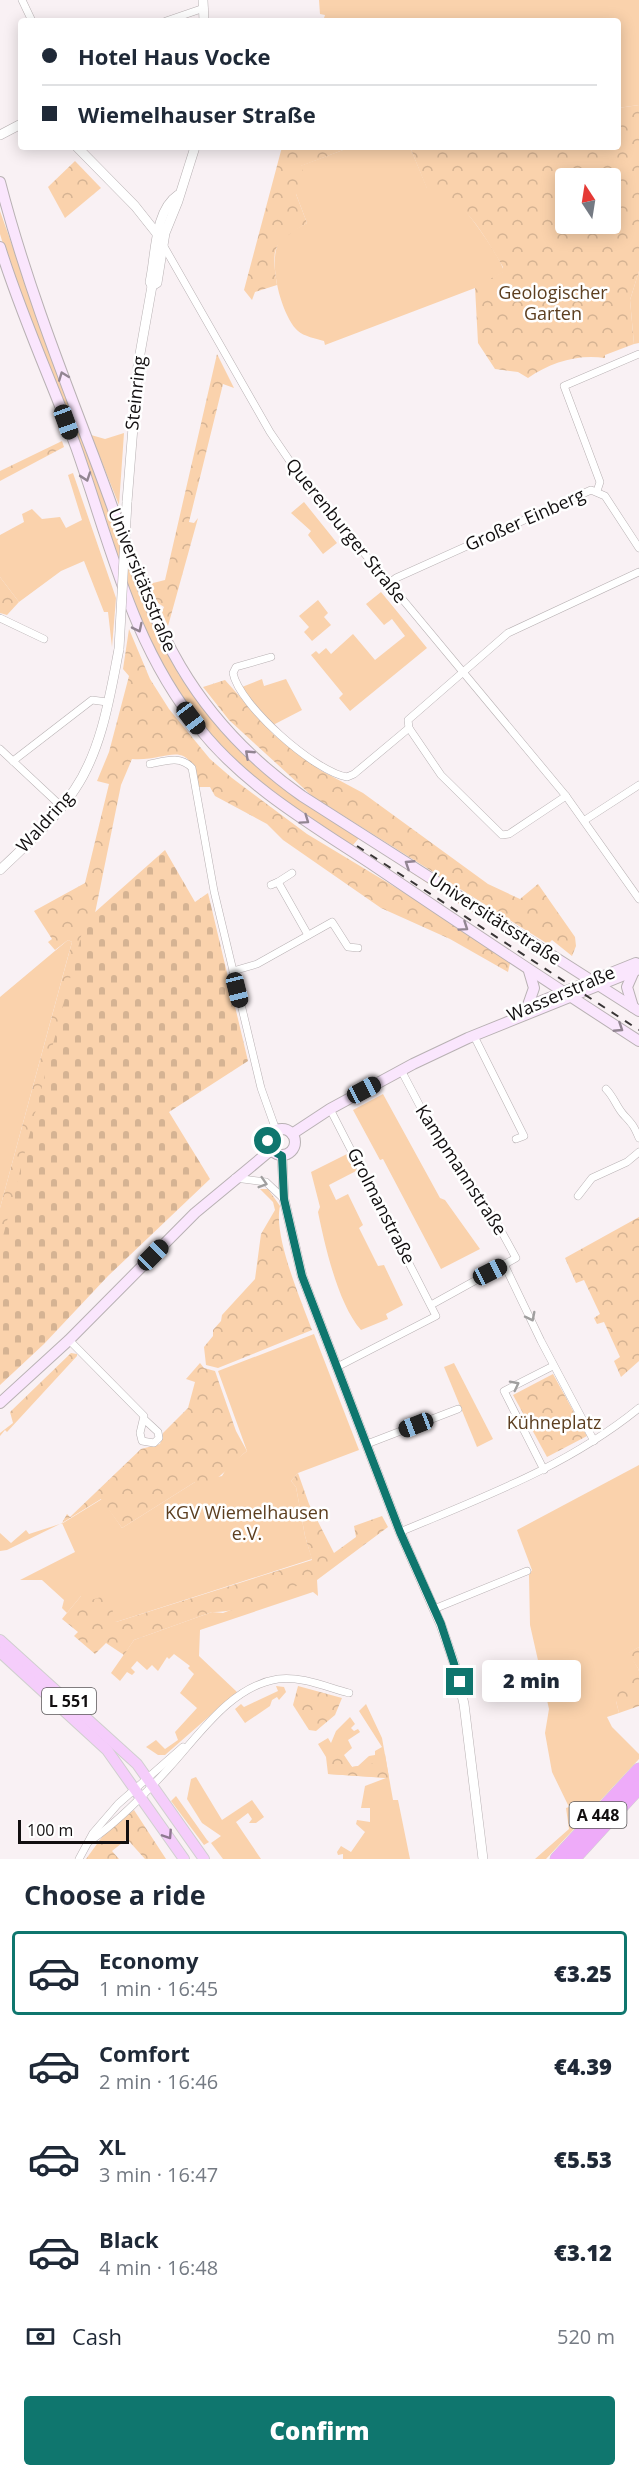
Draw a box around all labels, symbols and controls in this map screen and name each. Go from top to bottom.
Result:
text: Hotel Haus Vocke [78,41,271,71]
text: Wiemelhauser Straße [78,99,316,129]
north arrow [555,168,621,234]
map controls [555,168,621,234]
park label: Geologischer Garten [498,280,608,325]
street label: Steinring [119,354,151,431]
one-way arrow [58,371,70,382]
car [51,402,81,442]
street label: Querenburger Straße [281,453,413,608]
one-way arrow [79,471,91,482]
street label: Großer Einberg [461,482,588,556]
street label: Universitätsstraße [103,504,183,655]
one-way arrow [131,622,143,633]
car [173,698,209,738]
one-way arrow [245,750,256,761]
street label: Waldring [10,785,78,857]
one-way arrow [299,813,310,824]
one-way arrow [405,860,416,871]
street label: Universitätsstraße [425,866,566,970]
one-way arrow [457,920,468,931]
street label: Wasserstraße [503,960,618,1027]
car [224,970,250,1010]
one-way arrow [612,1021,623,1032]
car [344,1074,384,1106]
street label: Kampmannstraße [411,1100,513,1239]
route start [254,1127,281,1154]
street label: Grolmanstraße [342,1143,421,1268]
one-way arrow [257,1176,267,1188]
car [134,1236,172,1274]
car [470,1256,510,1288]
one-way arrow [523,1310,535,1321]
one-way arrow [509,1381,520,1393]
car [396,1410,436,1440]
park label: Kühneplatz [507,1410,601,1434]
park label: KGV Wiemelhausen e.V. [165,1500,329,1545]
callout: 2 min [481,1661,580,1703]
text: 2 min [503,1667,560,1694]
route end [446,1668,473,1695]
road number: L 551 [42,1688,96,1714]
road number: A 448 [570,1802,626,1828]
scale bar [18,1817,129,1844]
text: 100 m [27,1819,73,1841]
one-way arrow [161,1828,172,1839]
text: Choose a ride [24,1876,206,1913]
text: Economy [99,1945,198,1975]
icon: car [27,1946,81,2000]
text: €3.25 [554,1958,612,1988]
text: 1 min · 16:45 [99,1975,218,2002]
text: Comfort [99,2038,190,2068]
icon: car [27,2039,81,2093]
text: €4.39 [554,2051,612,2081]
text: 2 min · 16:46 [99,2068,218,2095]
text: XL [99,2131,126,2161]
icon: car [27,2132,81,2186]
text: €5.53 [554,2144,612,2174]
text: 3 min · 16:47 [99,2161,218,2188]
text: Black [99,2224,159,2254]
icon: car [27,2225,81,2279]
text: €3.12 [554,2237,612,2267]
text: 4 min · 16:48 [99,2254,218,2281]
icon: cash [24,2320,57,2353]
text: Cash [72,2321,122,2351]
text: 520 m [557,2323,615,2350]
button: Confirm [24,2396,615,2465]

